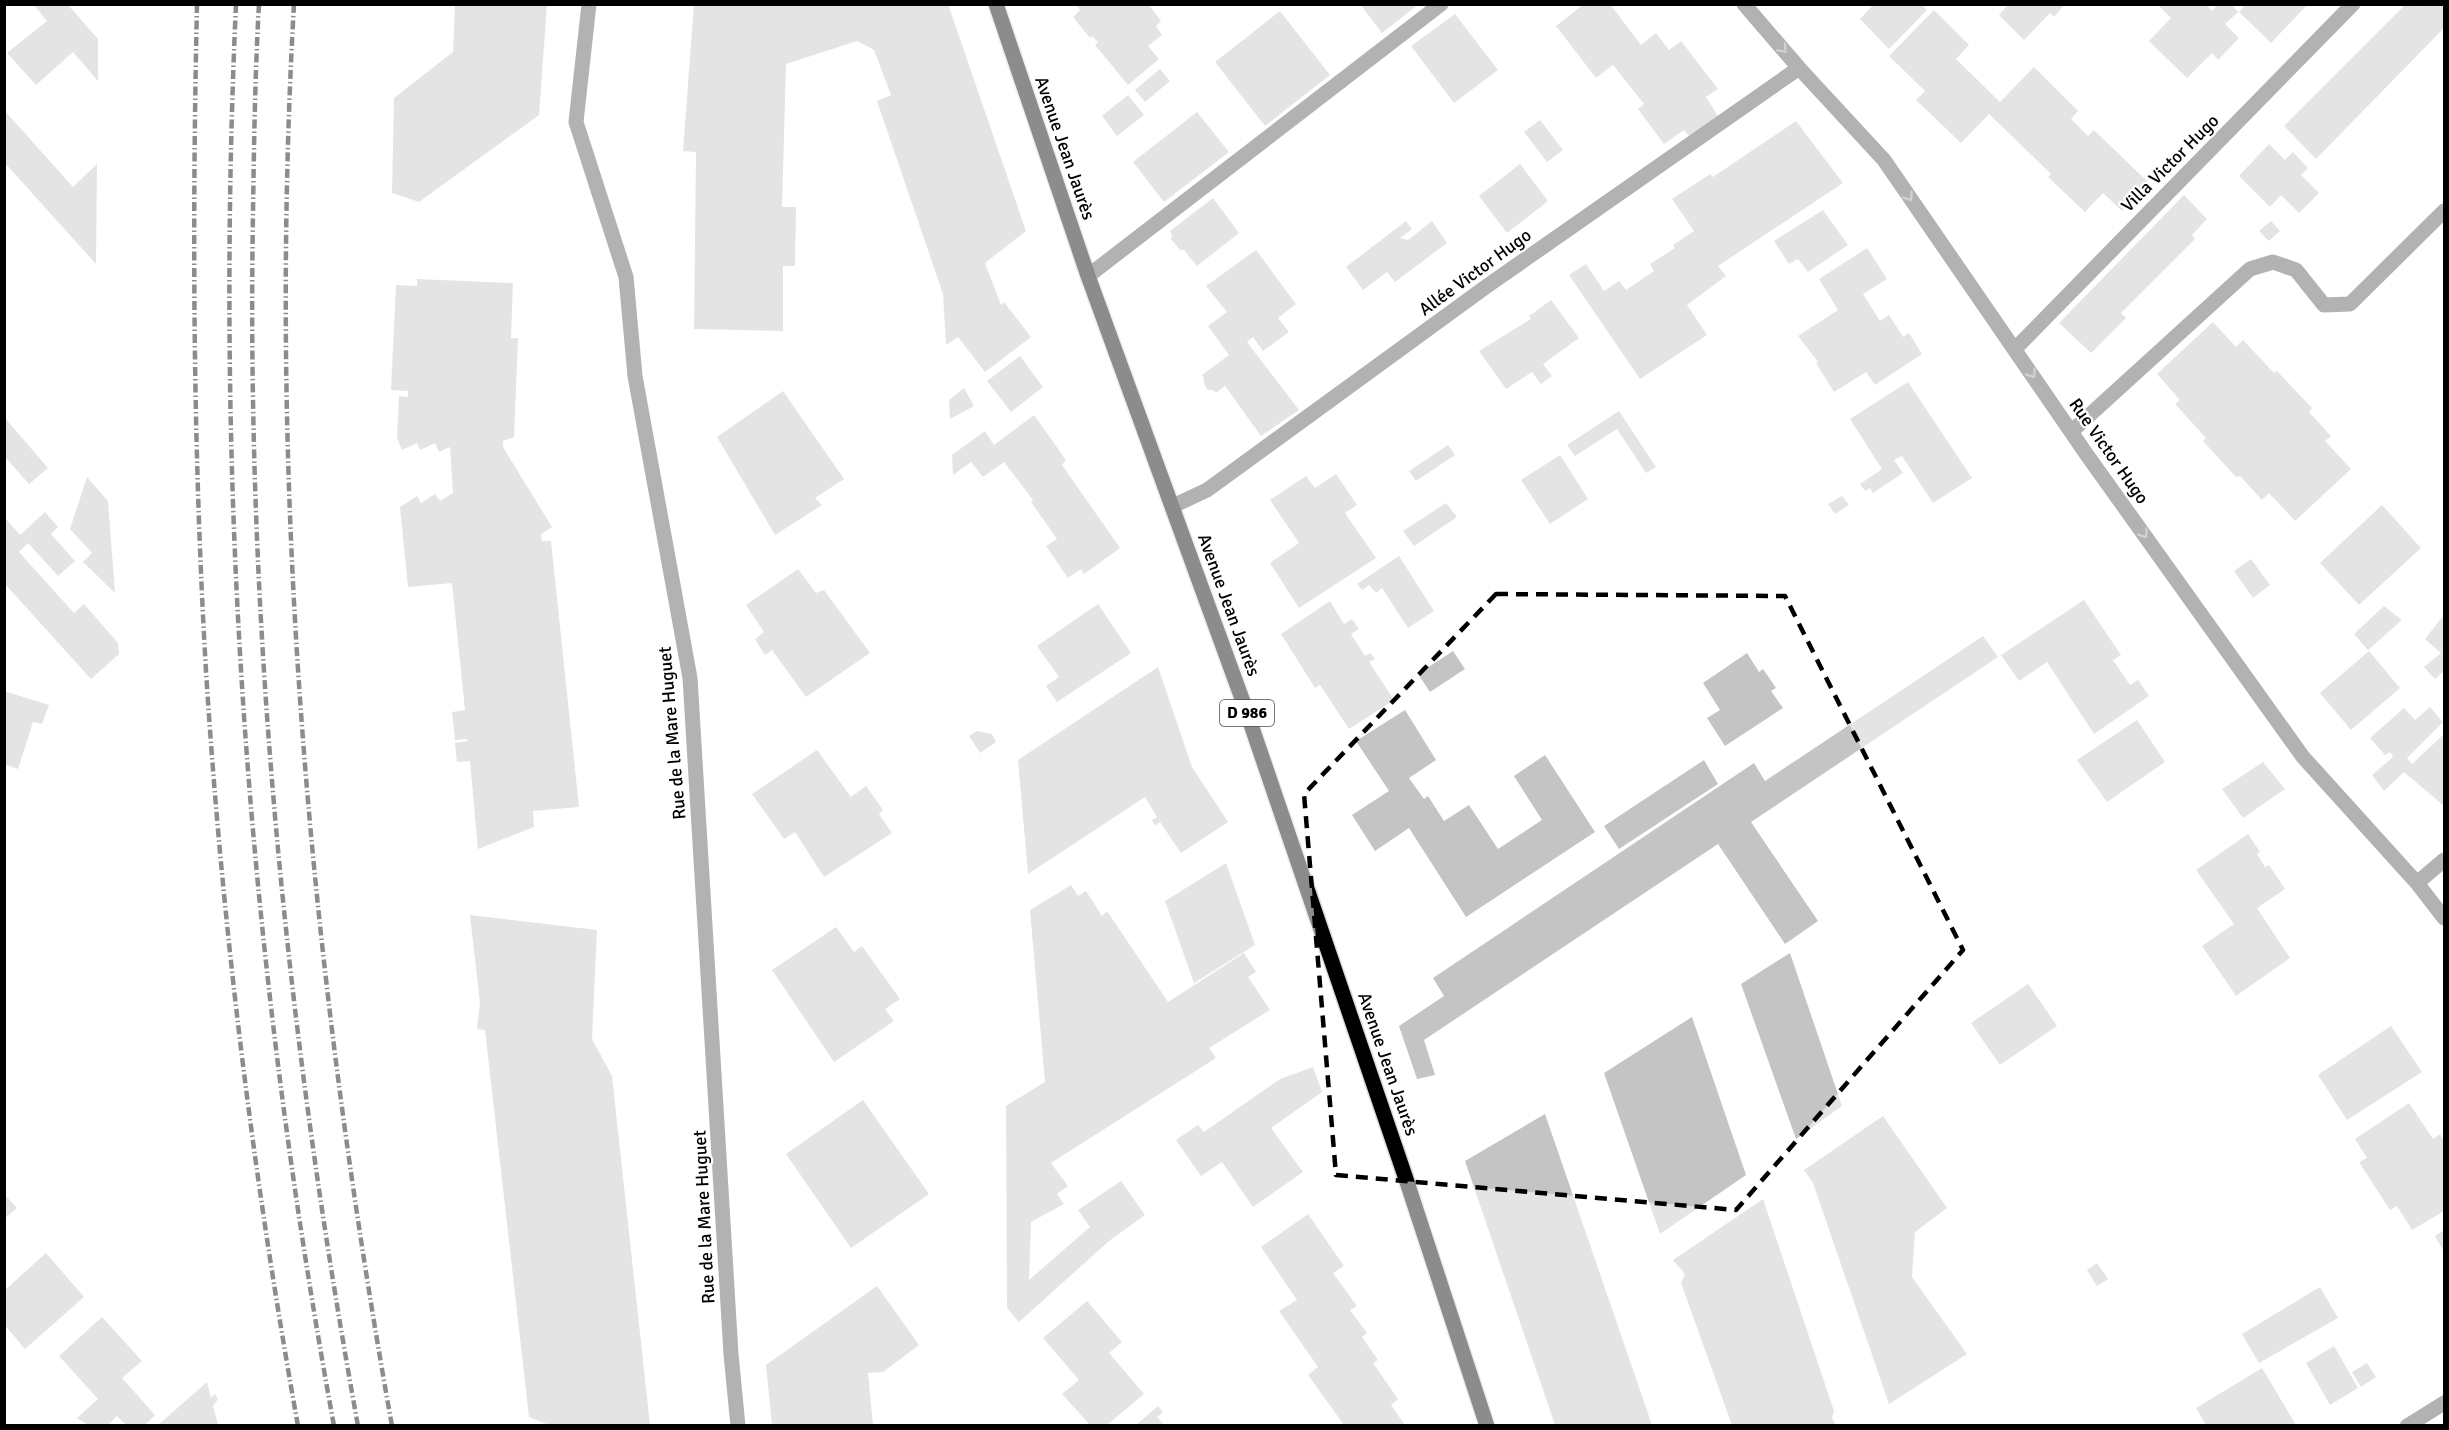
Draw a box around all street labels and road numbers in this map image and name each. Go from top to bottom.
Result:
street label: Avenue Jean Jaurès [1030,74,1100,223]
street label: Villa Victor Hugo [2116,109,2224,217]
street label: Allée Victor Hugo [1414,224,1536,320]
street label: Rue Victor Hugo [2064,394,2154,508]
street label: Avenue Jean Jaurès [1193,531,1265,679]
street label: Rue de la Mare Huguet [653,646,691,820]
road number: D 986 [1220,700,1274,726]
street label: Avenue Jean Jaurès [1353,990,1423,1139]
street label: Rue de la Mare Huguet [688,1130,720,1304]

